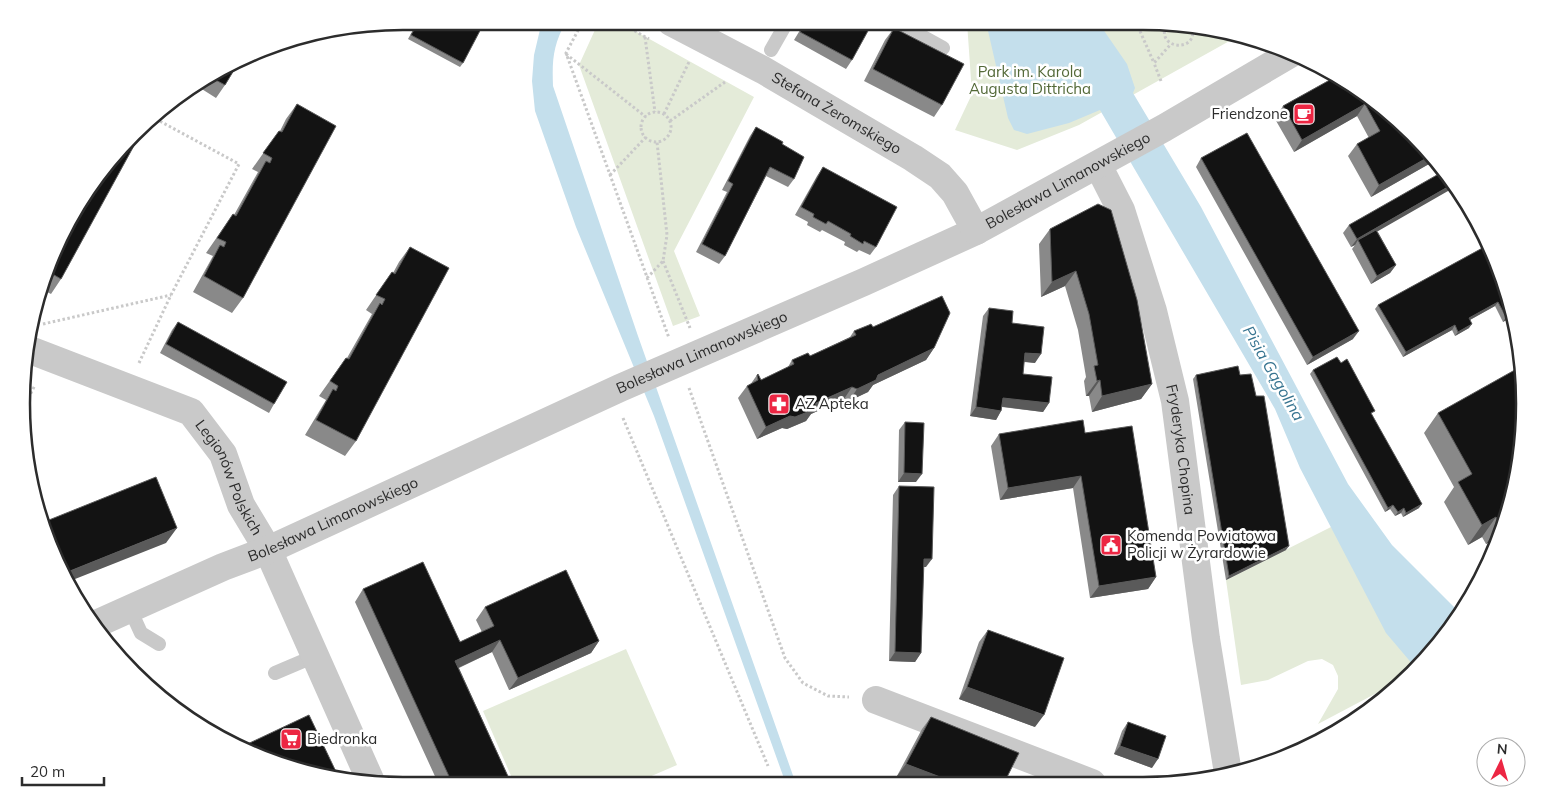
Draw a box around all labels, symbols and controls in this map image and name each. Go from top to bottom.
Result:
park label: Park im. Karola Augusta Dittricha [969,62,1091,98]
street label: Stefana Żeromskiego [769,67,905,158]
cafe icon: Friendzone [1292,102,1316,126]
place label: Friendzone [1212,104,1288,123]
street label: Bolesława Limanowskiego [982,127,1153,233]
street label: Bolesława Limanowskiego [613,306,790,398]
water label: Pisia Gągolina [1239,322,1309,424]
street label: Fryderyka Chopina [1162,382,1200,516]
pharmacy icon: AZ Apteka [767,392,791,416]
place label: AZ Apteka [795,394,869,413]
street label: Legionów Polskich [191,416,267,539]
street label: Bolesława Limanowskiego [245,472,421,566]
place label: Komenda Powiatowa Policji w Żyrardowie [1127,526,1276,562]
public building icon: Komenda Powiatowa Policji w Żyrardowie [1099,533,1123,557]
supermarket icon: Biedronka [279,727,303,751]
place label: Biedronka [307,729,377,748]
north arrow [1476,737,1526,787]
text: N [1496,740,1508,758]
scale bar [22,754,105,786]
text: 20 m [30,762,65,781]

